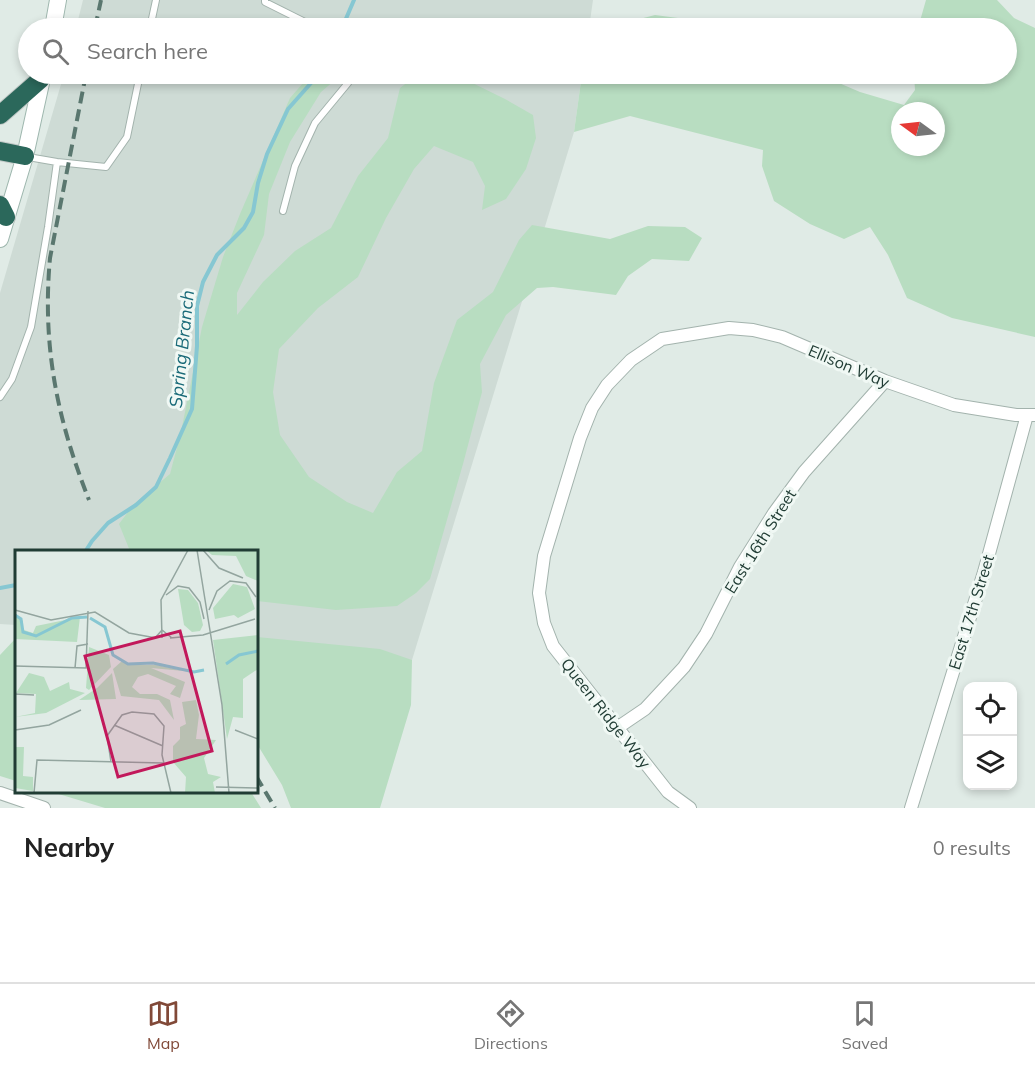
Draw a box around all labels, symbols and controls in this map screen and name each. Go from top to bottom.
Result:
search box [18,18,1017,84]
icon: search [39,35,72,68]
text: Search here [87,37,208,65]
north arrow [891,102,945,156]
water label: Spring Branch [164,289,199,409]
street label: Ellison Way [805,340,893,392]
street label: East 16th Street [720,485,800,597]
inset map [15,550,258,793]
street label: East 17th Street [944,552,998,672]
street label: Queen Ridge Way [557,654,656,773]
map controls [963,682,1017,790]
button: locate [963,682,1017,736]
button: layers [963,736,1017,790]
text: Nearby [24,831,114,864]
text: 0 results [933,835,1011,860]
tab: Map [147,997,180,1053]
tab: Directions [474,997,548,1053]
tab: Saved [842,997,888,1053]

